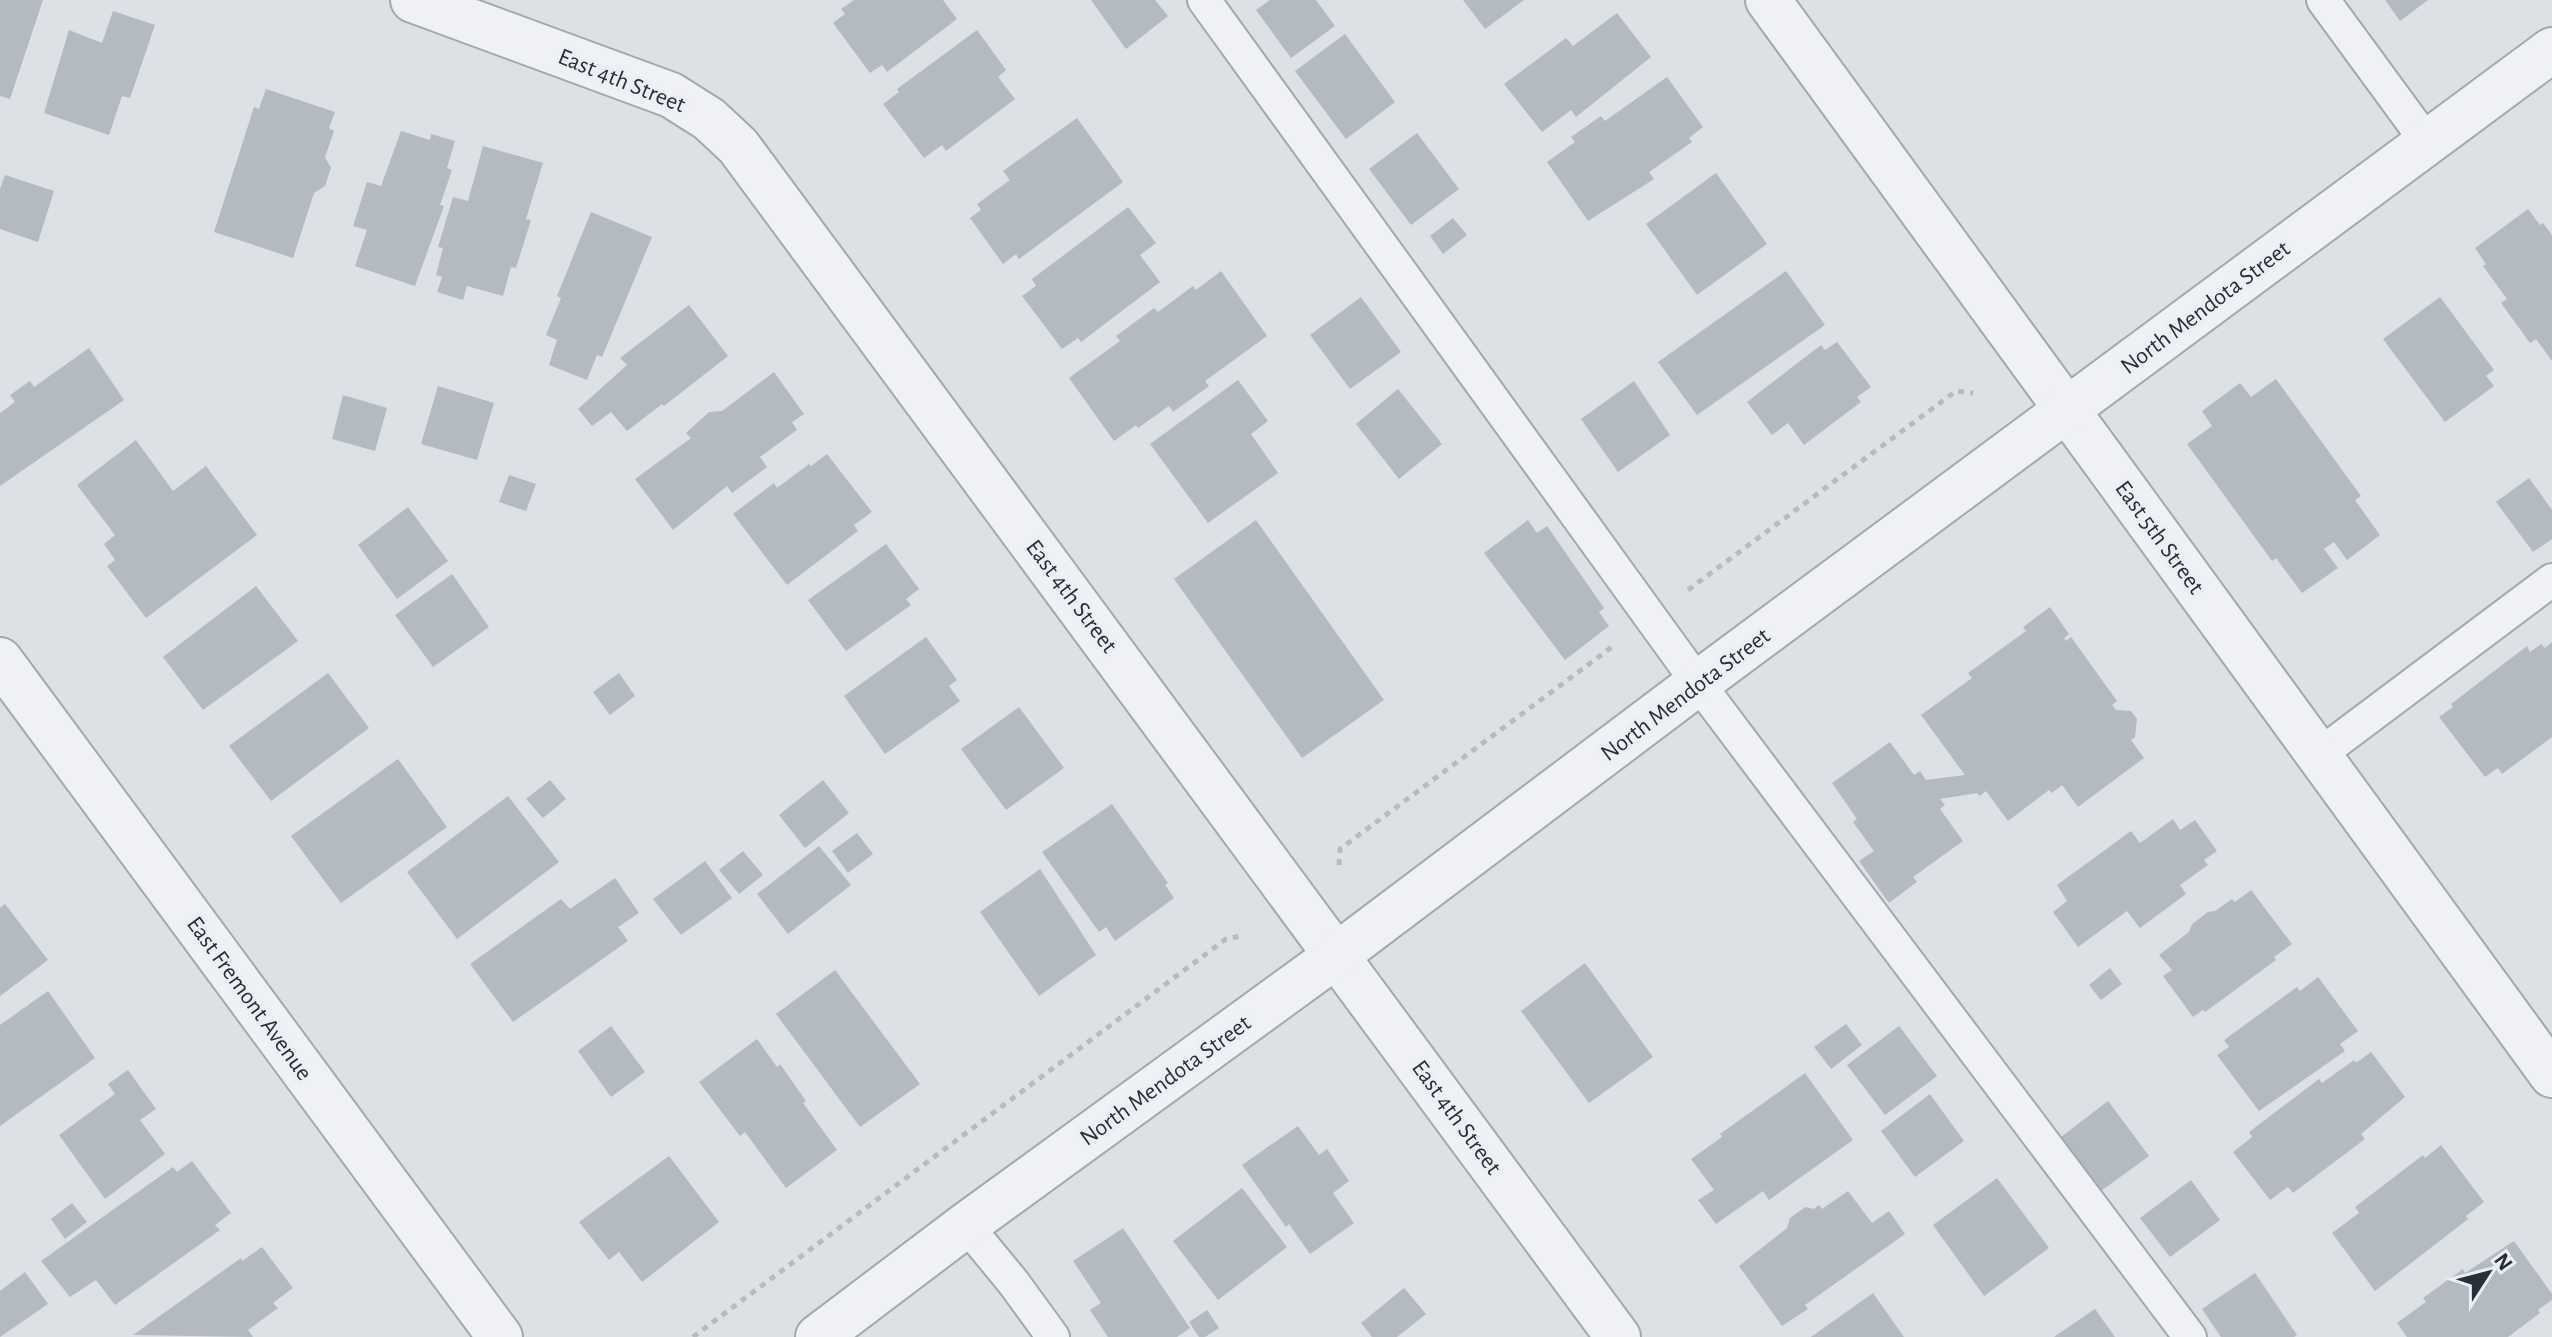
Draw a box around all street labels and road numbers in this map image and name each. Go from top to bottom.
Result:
street label: East 4th Street [555,45,689,117]
street label: North Mendota Street [2117,236,2295,379]
street label: East 5th Street [2110,477,2208,599]
street label: East 4th Street [1021,536,1122,658]
street label: North Mendota Street [1597,623,1775,766]
street label: East Fremont Avenue [182,912,316,1085]
street label: North Mendota Street [1076,1011,1256,1151]
street label: East 4th Street [1407,1056,1506,1179]

